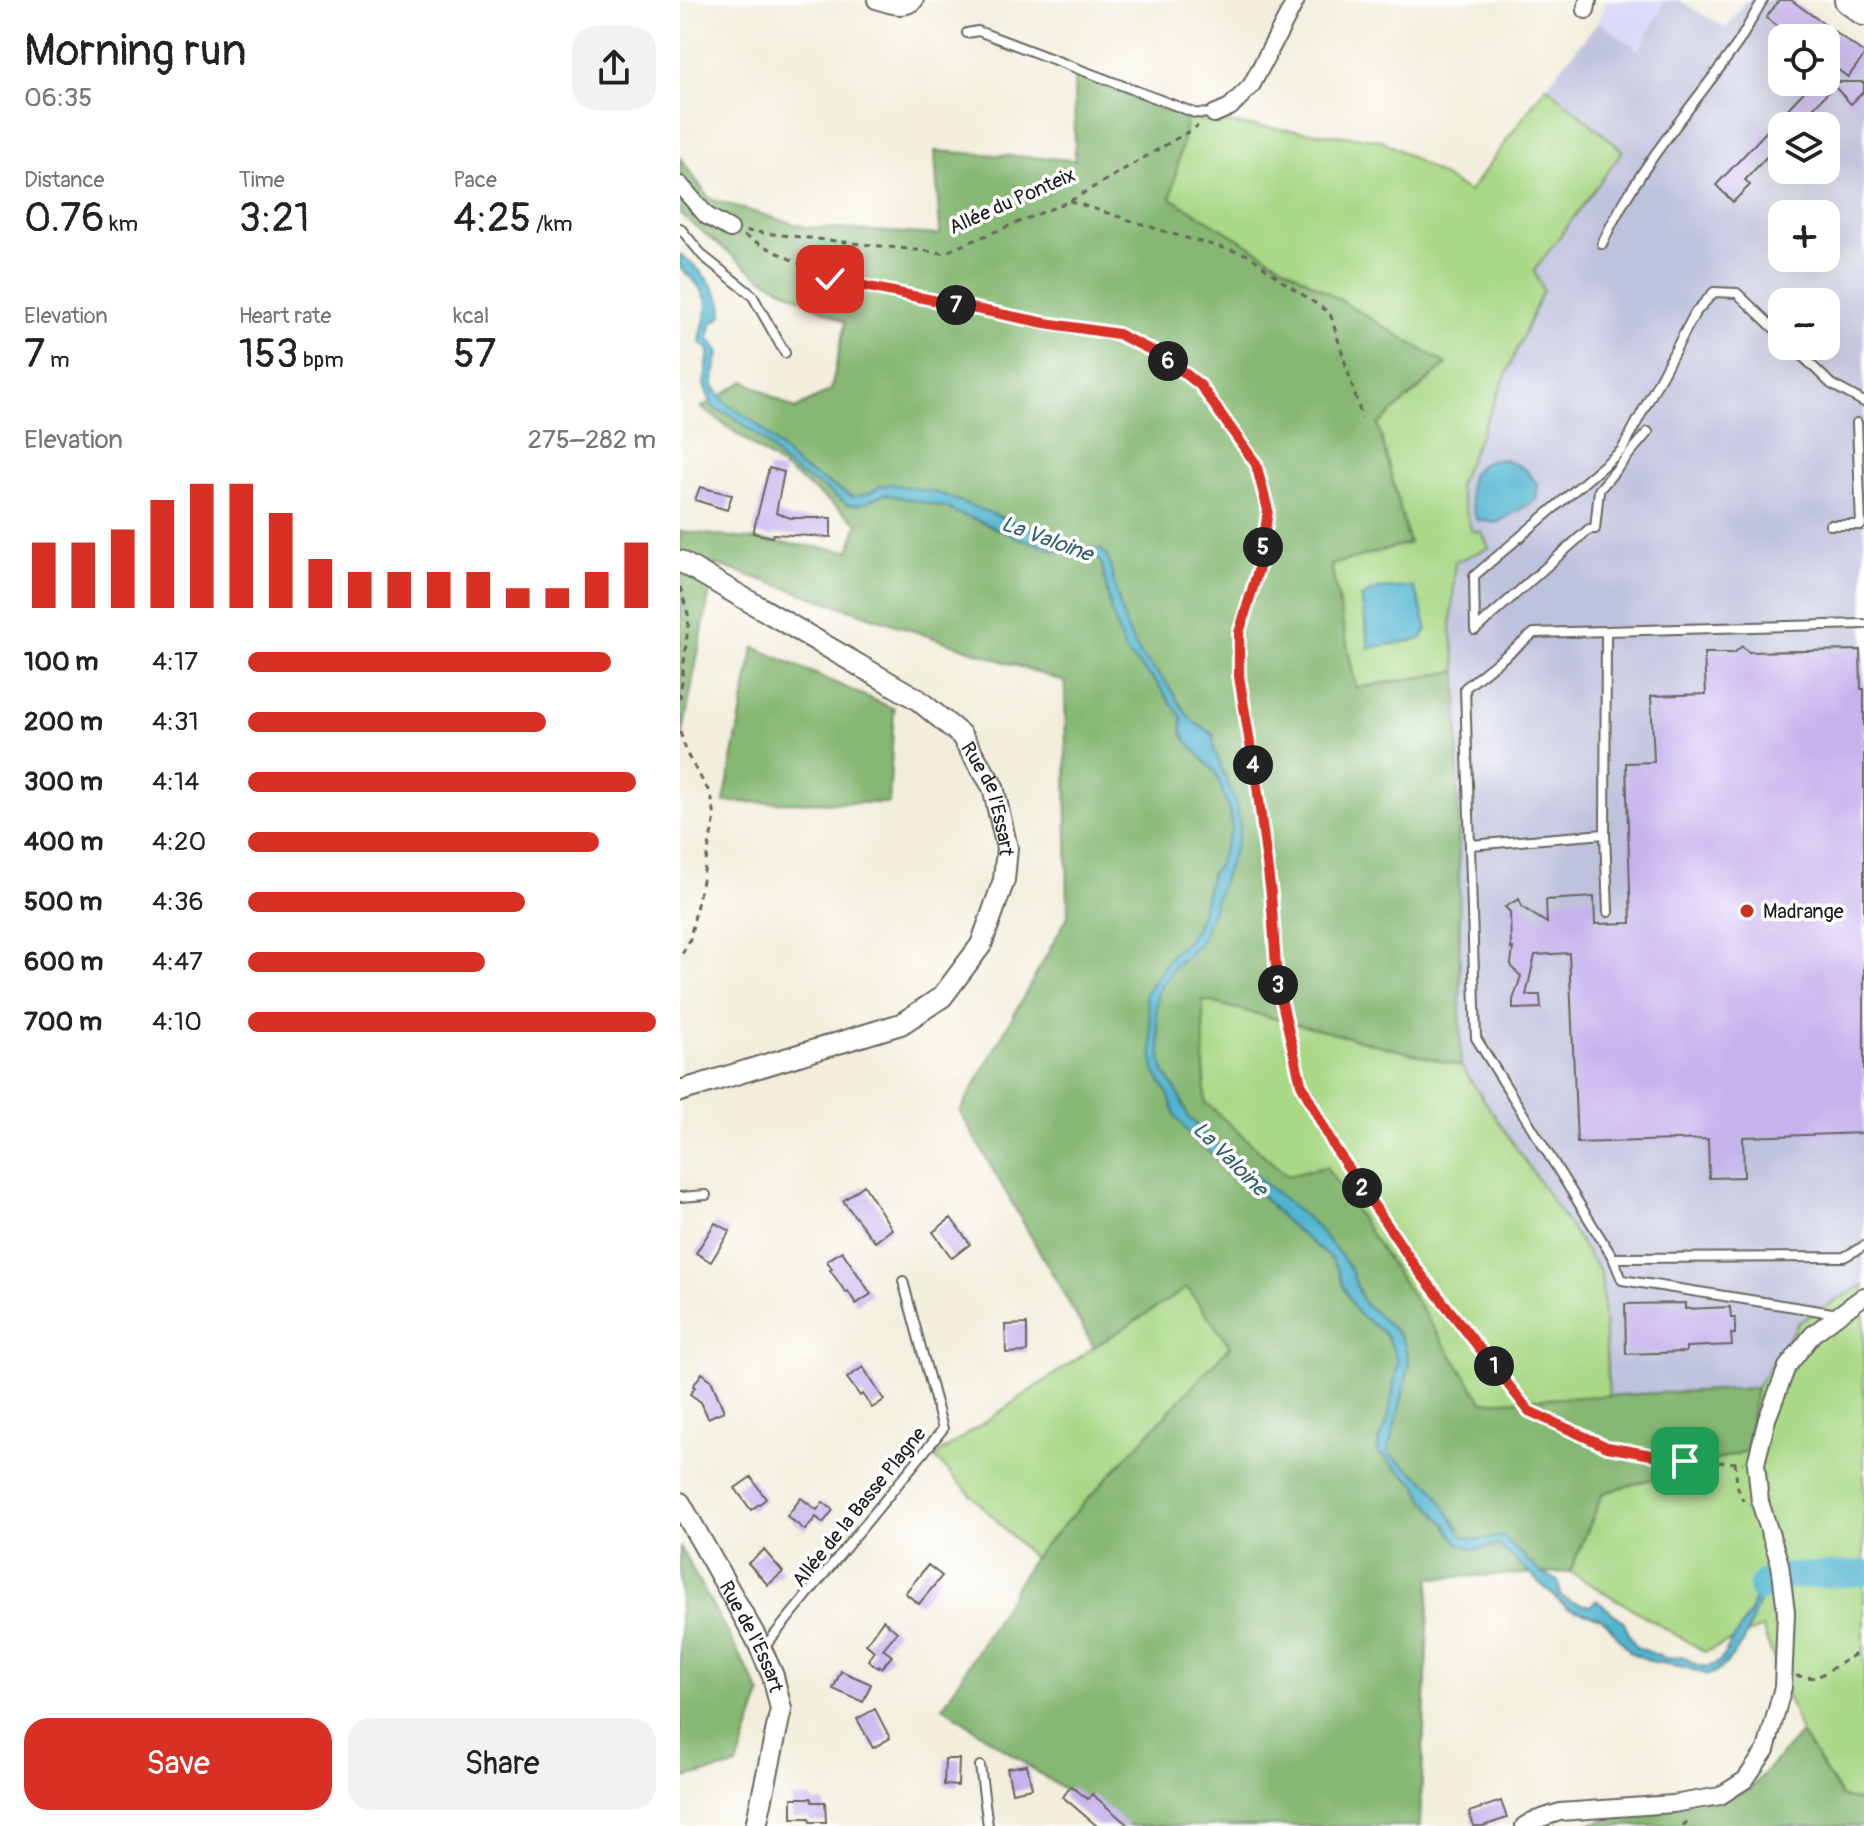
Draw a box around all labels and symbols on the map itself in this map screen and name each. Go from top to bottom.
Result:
street label: Allée du Ponteix [945,162,1079,240]
pin [796,245,864,313]
pin: 7 [936,285,976,325]
pin: 6 [1148,341,1188,381]
water label: La Valoine [998,510,1098,569]
pin: 5 [1243,527,1283,567]
street label: Rue de l'Essart [956,737,1020,858]
pin: 4 [1233,745,1273,785]
place label: Madrange [1763,899,1844,924]
marker: Madrange [1738,902,1756,920]
pin: 3 [1258,965,1298,1005]
water label: La Valoine [1187,1116,1275,1204]
pin: 2 [1342,1168,1382,1208]
pin: 1 [1474,1346,1514,1386]
street label: Allée de la Basse Plagne [787,1422,931,1592]
pin [1651,1427,1719,1495]
street label: Rue de l'Essart [714,1576,789,1696]

